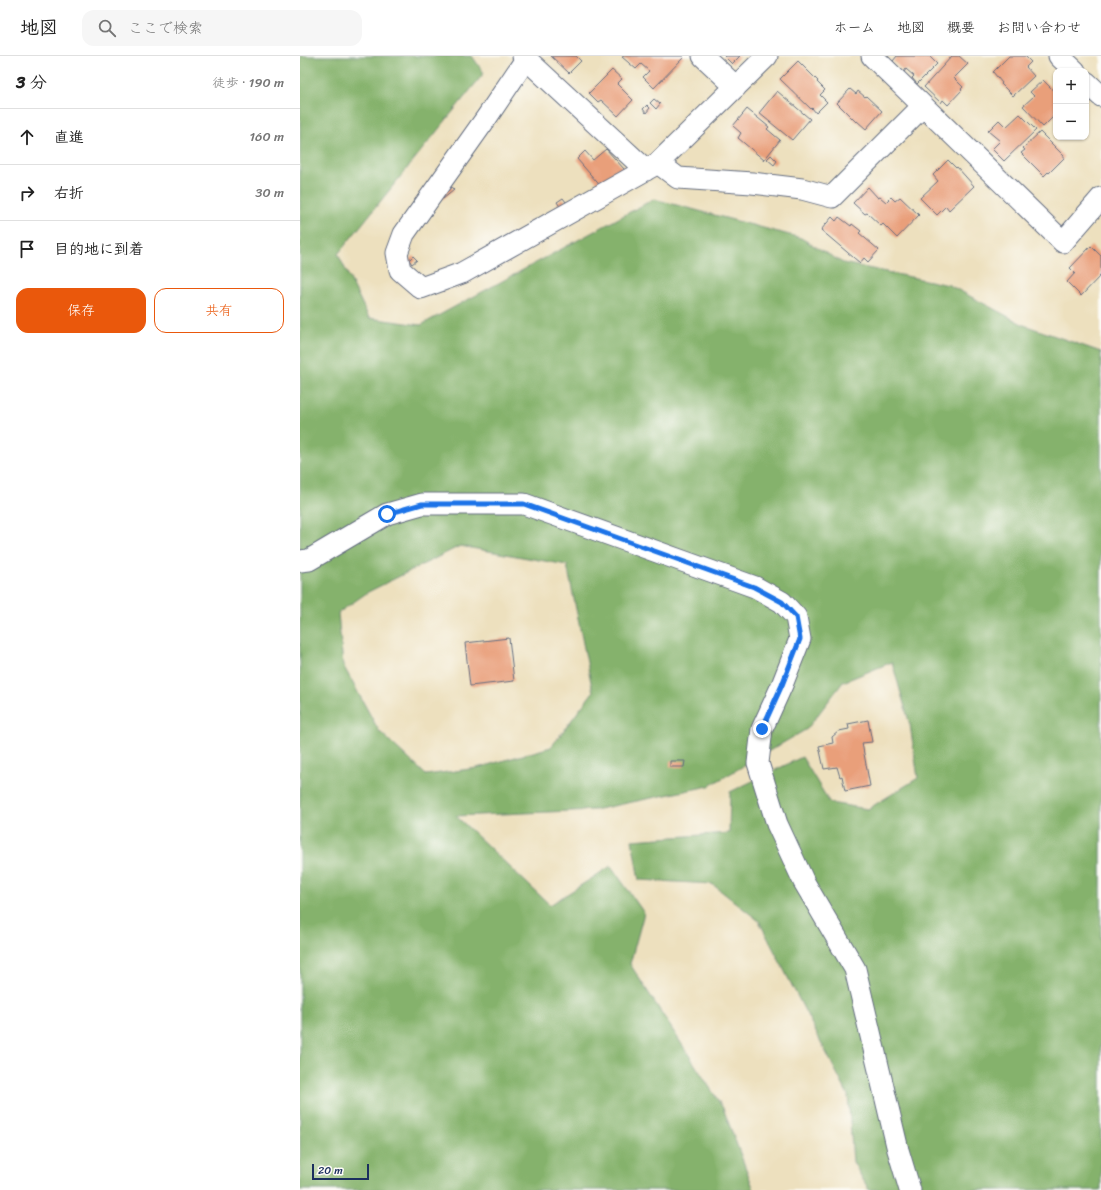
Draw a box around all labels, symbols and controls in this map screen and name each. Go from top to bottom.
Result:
search box [82,10,362,46]
text: 地図 [20,11,58,44]
text: ここで検索 [128,15,203,41]
text: ホーム [834,15,875,40]
text: 地図 [897,15,925,40]
text: 概要 [947,15,975,40]
text: お問い合わせ [997,15,1081,40]
icon: search [96,17,118,39]
text: 3 分 [16,67,47,97]
map controls [1053,68,1089,140]
button: + [1053,68,1089,104]
text: 徒歩 · 190 m [213,71,284,94]
button: − [1053,104,1089,140]
text: 直進 [54,124,84,150]
text: 160 m [249,125,284,148]
icon: ahead [16,126,38,148]
text: 右折 [54,180,84,206]
text: 30 m [255,181,284,204]
icon: right [16,182,38,204]
text: 目的地に到着 [54,236,144,262]
icon: arrive [16,238,38,260]
button: 保存 [16,288,146,333]
button: 共有 [154,288,284,333]
route start [378,505,396,523]
route end [753,720,771,738]
text: 20 m [318,1161,343,1180]
scale bar [312,1162,369,1181]

